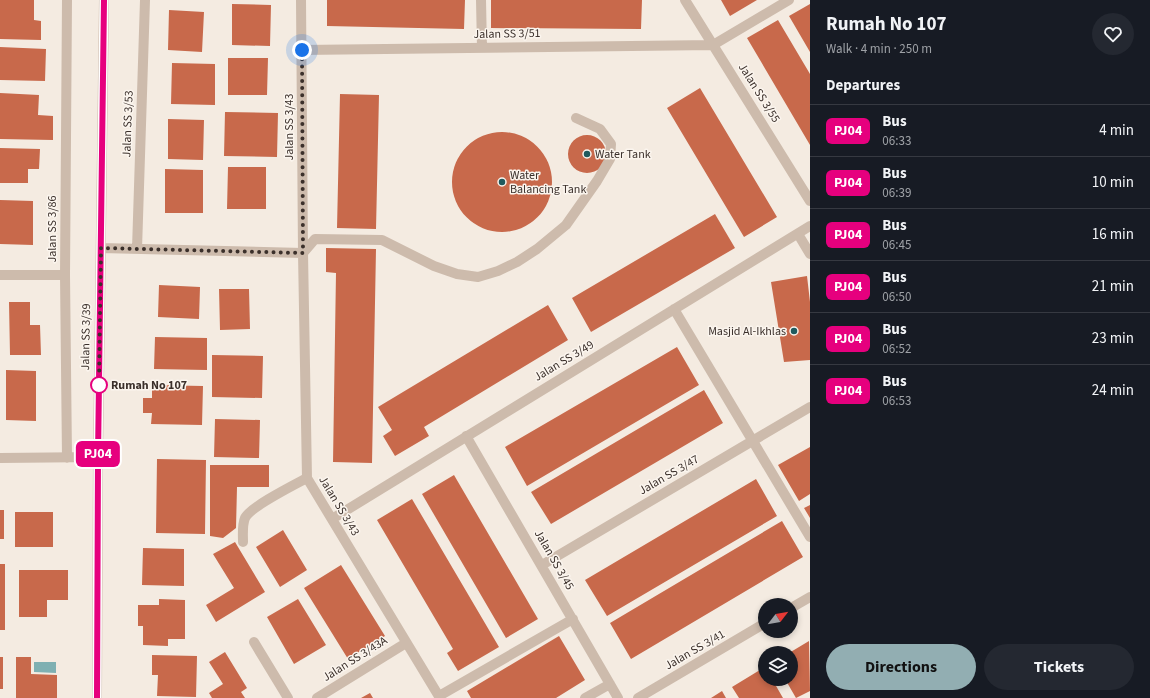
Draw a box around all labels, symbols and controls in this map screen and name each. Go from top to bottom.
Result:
text: Rumah No 107 [826,11,946,38]
button: heart [1092,13,1134,55]
street label: Jalan SS 3/51 [473,25,541,43]
your location [292,40,312,60]
text: Walk · 4 min · 250 m [826,40,932,58]
street label: Jalan SS 3/55 [734,60,784,126]
text: Departures [826,75,900,96]
street label: Jalan SS 3/53 [118,90,138,158]
street label: Jalan SS 3/43 [281,93,298,161]
text: Bus [882,111,907,132]
text: 4 min [1099,120,1134,141]
text: PJ04 [834,121,862,141]
text: 06:33 [882,132,911,150]
place label: Water Tank [595,146,651,163]
marker: Water Tank [582,149,592,159]
text: Bus [882,163,907,184]
place label: Water Balancing Tank [510,167,586,198]
text: 10 min [1092,172,1134,193]
text: PJ04 [834,173,862,193]
marker: Water Balancing Tank [497,177,507,187]
text: 06:39 [882,184,911,202]
street label: Jalan SS 3/86 [44,195,61,263]
text: Bus [882,215,907,236]
text: 16 min [1092,224,1134,245]
text: PJ04 [834,225,862,245]
text: 06:45 [882,236,911,254]
text: Bus [882,267,907,288]
text: 21 min [1092,276,1134,297]
text: PJ04 [834,277,862,297]
text: 06:50 [882,288,911,306]
street label: Jalan SS 3/39 [77,303,95,371]
text: Bus [882,319,907,340]
place label: Masjid Al-Ikhlas [708,323,786,340]
marker: Masjid Al-Ikhlas [789,326,799,336]
text: 23 min [1092,328,1134,349]
text: PJ04 [834,329,862,349]
street label: Jalan SS 3/49 [531,336,597,386]
text: 06:52 [882,340,911,358]
text: Bus [882,371,907,392]
marker: Rumah No 107 [90,376,108,394]
place label: Rumah No 107 [111,377,187,394]
text: 24 min [1092,380,1134,401]
text: PJ04 [834,381,862,401]
text: 06:53 [882,392,911,410]
line badge: PJ04 [70,441,126,467]
text: PJ04 [84,444,112,464]
street label: Jalan SS 3/47 [636,451,702,499]
street label: Jalan SS 3/43 [314,473,364,539]
street label: Jalan SS 3/45 [530,527,578,593]
north arrow [758,598,798,638]
map controls [758,598,798,686]
street label: Jalan SS 3/41 [662,626,728,674]
street label: Jalan SS 3/43A [319,632,391,686]
button: Directions [826,644,976,690]
button: Tickets [984,644,1134,690]
button: layers [758,646,798,686]

